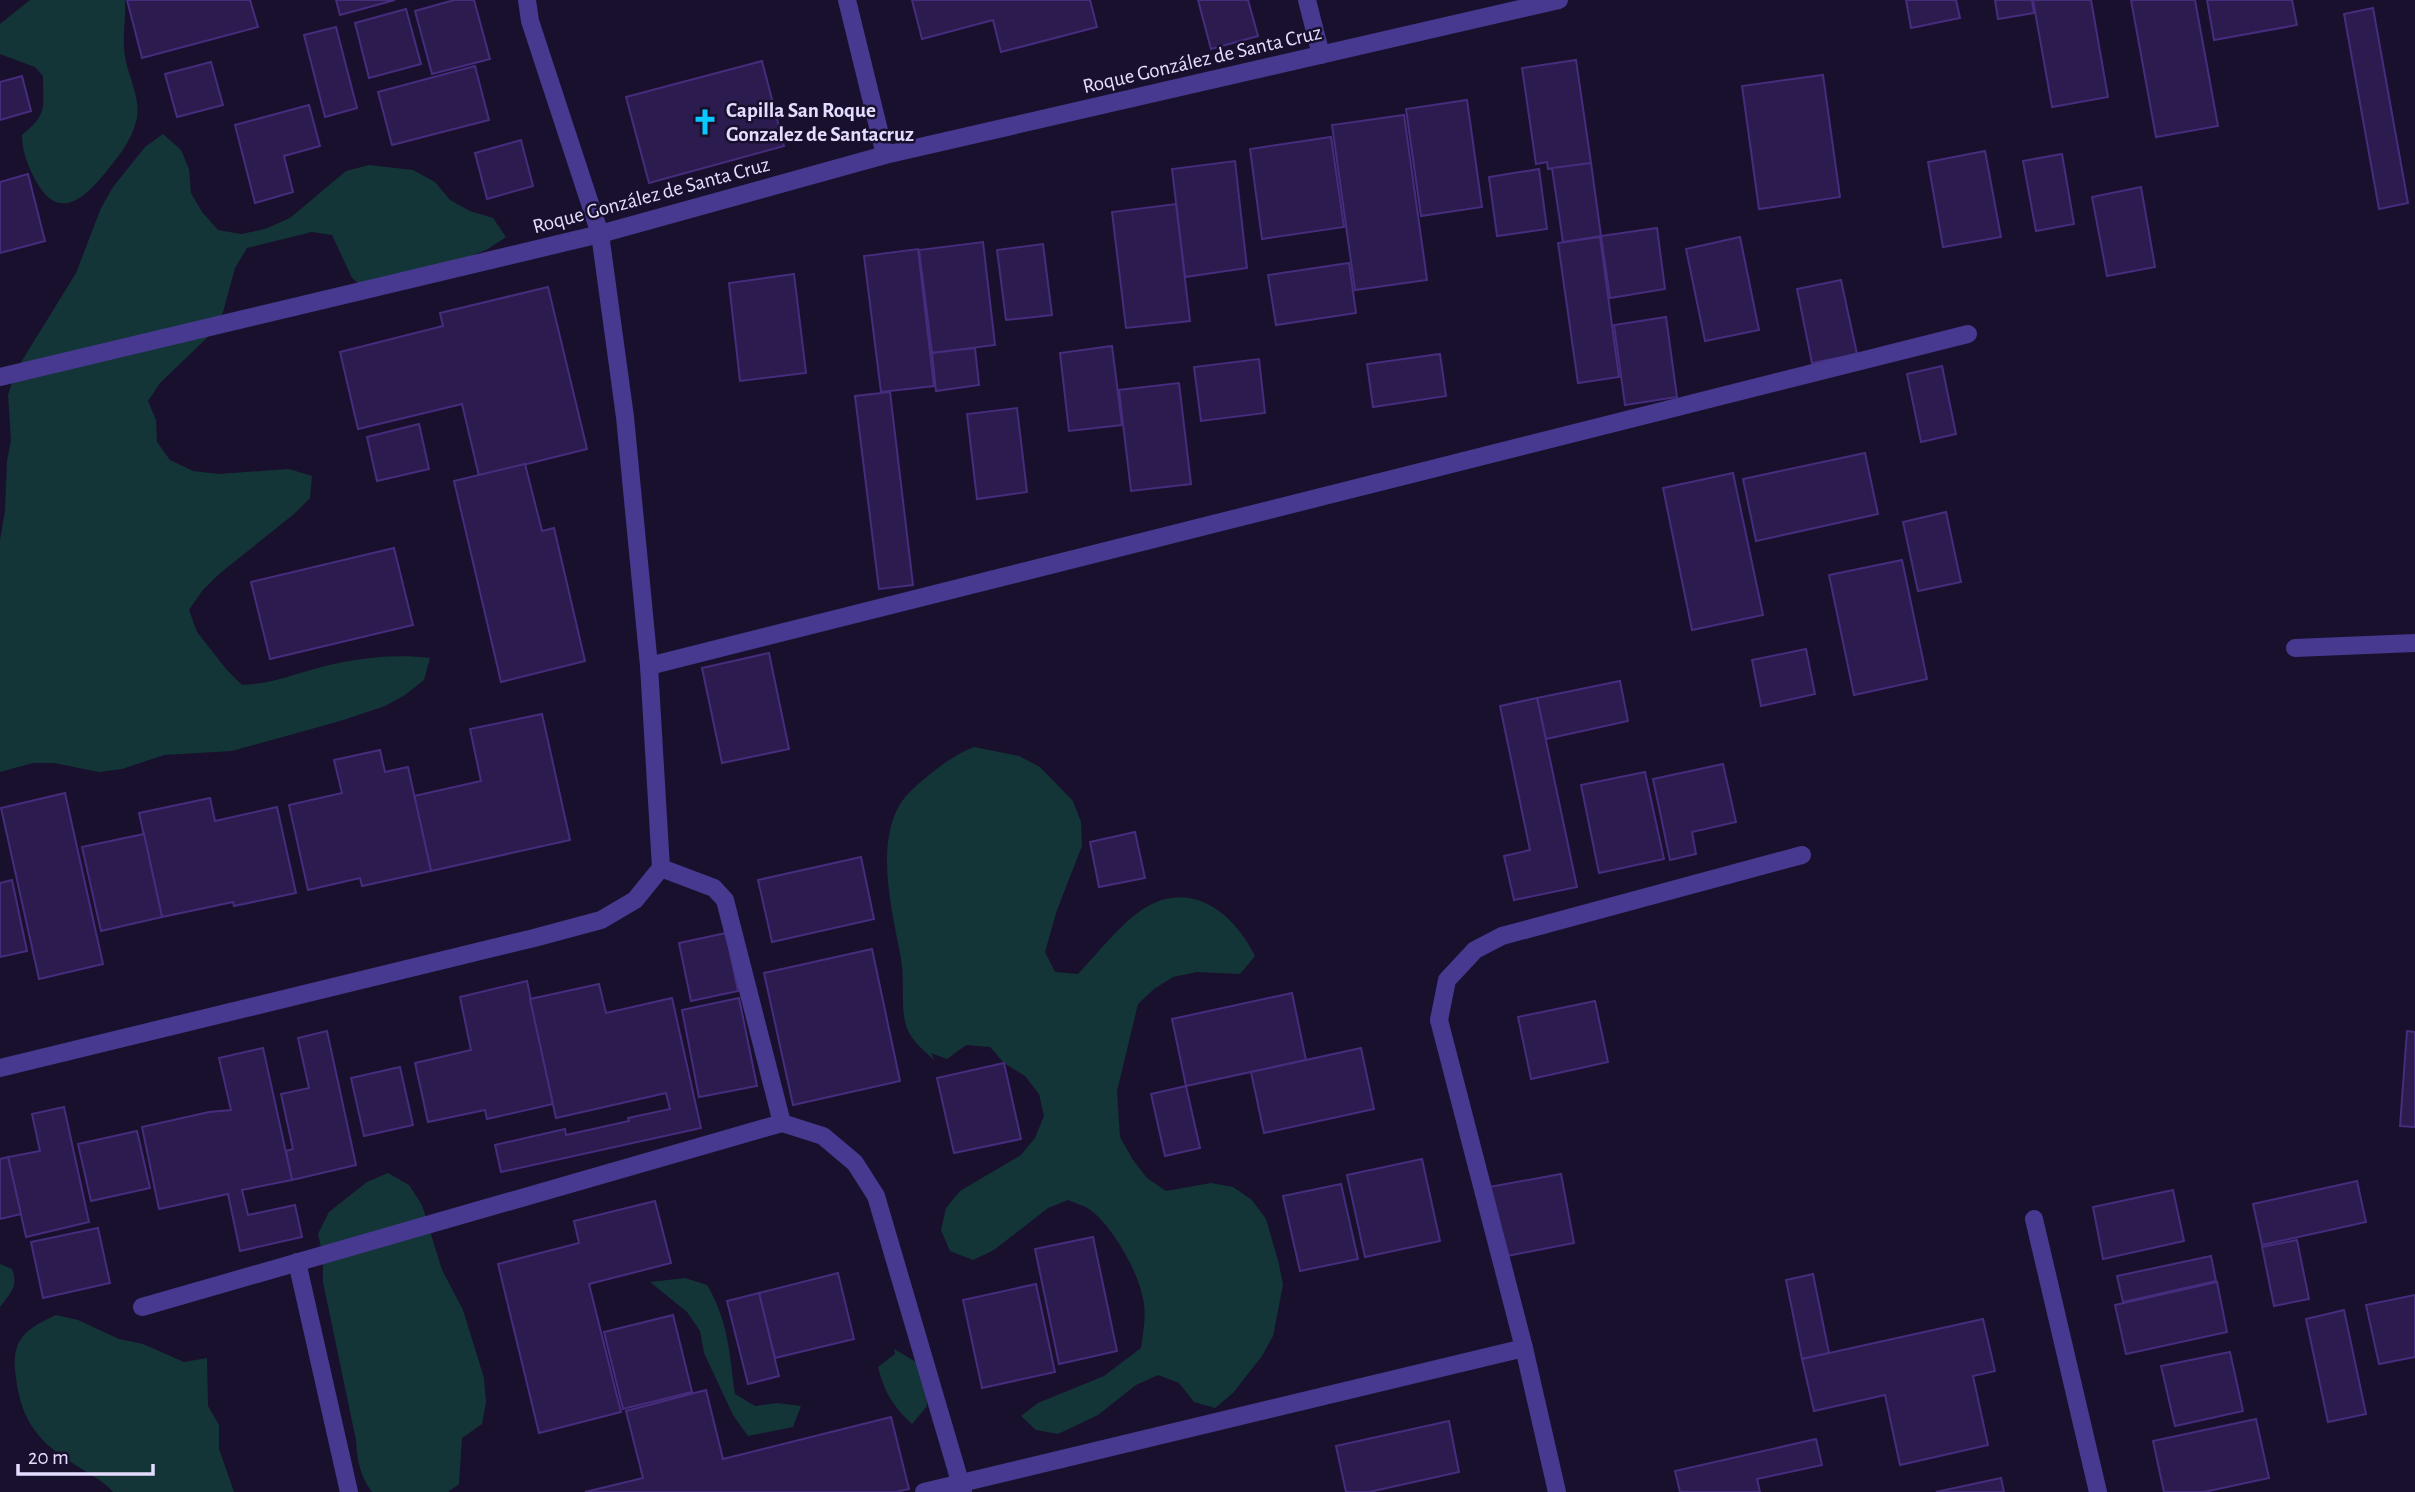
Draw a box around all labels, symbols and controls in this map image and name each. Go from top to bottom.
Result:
street label: Roque González de Santa Cruz [1081,22,1324,97]
place label: Capilla San Roque Gonzalez de Santacruz [726,100,914,145]
church icon: Capilla San Roque Gonzalez de Santacruz [690,107,720,137]
street label: Roque González de Santa Cruz [530,154,772,237]
scale bar [18,1432,152,1476]
text: 20 m [28,1447,69,1468]

